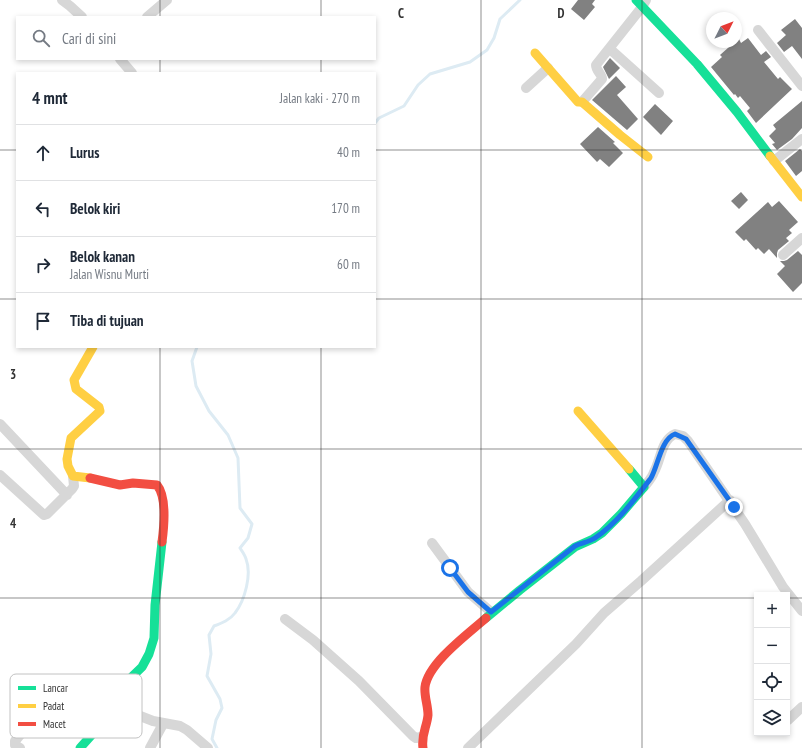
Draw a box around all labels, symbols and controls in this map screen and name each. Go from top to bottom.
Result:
text: C [398,5,404,22]
text: D [558,5,565,22]
north arrow [706,12,742,48]
search box [16,16,376,60]
icon: search [30,27,52,49]
text: Cari di sini [62,29,116,48]
text: 4 mnt [32,87,67,109]
text: Jalan kaki · 270 m [280,90,360,107]
icon: ahead [32,142,54,164]
text: Lurus [70,143,99,162]
text: 40 m [337,144,360,161]
icon: left [32,198,54,220]
text: Belok kiri [70,199,120,218]
text: 170 m [331,200,360,217]
text: Belok kanan [70,247,135,266]
icon: right [32,254,54,276]
text: 60 m [337,256,360,273]
text: Jalan Wisnu Murti [70,266,149,283]
icon: arrive [32,310,54,332]
text: Tiba di tujuan [70,311,144,330]
text: 3 [10,366,16,383]
route end [725,498,743,516]
text: 4 [10,515,17,532]
route start [441,559,459,577]
map controls [754,592,790,736]
button: + [754,592,790,628]
button: − [754,628,790,664]
button: locate [754,664,790,700]
legend [10,674,142,738]
text: Lancar [43,681,68,695]
text: Padat [43,699,64,713]
button: layers [754,700,790,736]
text: Macet [43,717,66,731]

